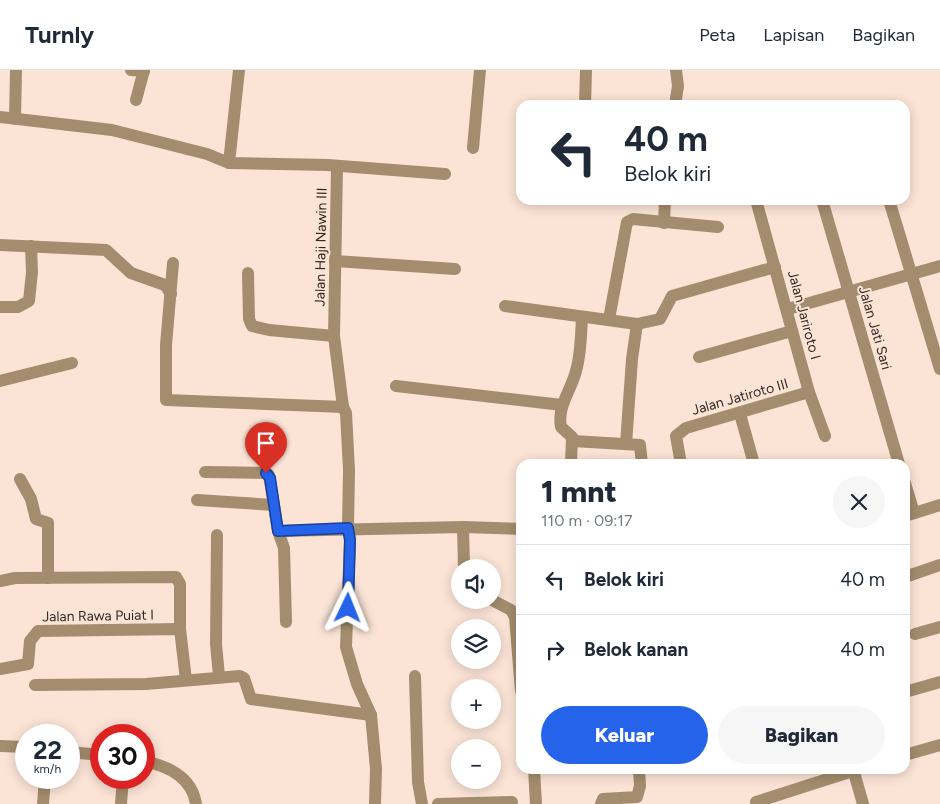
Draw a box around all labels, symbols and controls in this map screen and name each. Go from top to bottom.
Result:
text: Turnly [25,20,94,49]
text: Peta [699,24,735,46]
text: Lapisan [763,24,824,46]
text: Bagikan [852,24,915,46]
text: 40 m [624,118,708,160]
icon: left [541,120,606,185]
text: Belok kiri [624,160,711,187]
street label: Jalan Haji Nawin III [311,188,331,306]
street label: Jalan Jariroto I [784,269,824,361]
street label: Jalan Jati Sari [855,284,895,372]
street label: Jalan Jatiroto III [690,375,790,419]
pin [245,422,287,473]
icon: arrive [252,429,280,457]
text: 1 mnt [541,473,617,510]
button: close [833,476,885,528]
text: 110 m · 09:17 [541,511,633,530]
map controls [451,559,501,789]
button: sound [451,559,501,609]
icon: left [541,566,569,594]
text: Belok kiri [584,568,664,591]
text: 40 m [840,568,885,591]
position arrow [321,581,373,633]
street label: Jalan Rawa Puiat I [42,607,154,625]
button: layers [451,619,501,669]
icon: right [541,636,569,664]
text: Belok kanan [584,638,688,661]
text: 40 m [840,638,885,661]
button: + [451,679,501,729]
button: Keluar [541,706,708,764]
button: Bagikan [718,706,885,764]
speed limit sign: 30 [90,724,155,789]
text: 22 [33,735,62,765]
button: − [451,739,501,789]
text: km/h [34,762,61,776]

